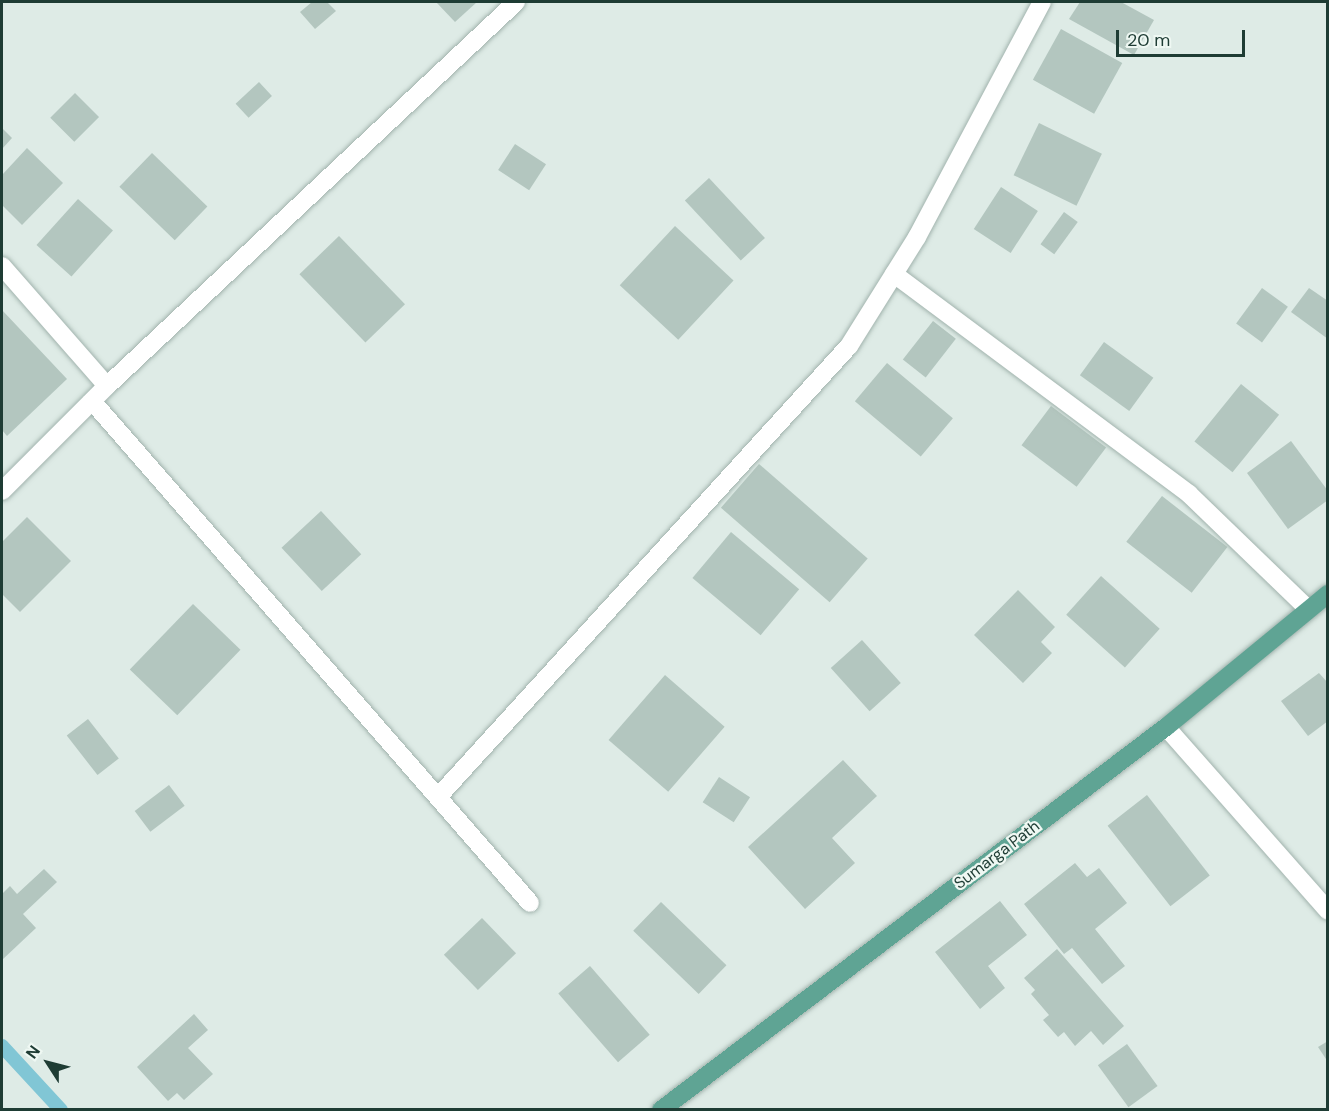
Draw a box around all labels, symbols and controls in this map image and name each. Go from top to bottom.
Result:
scale bar [1119,18,1248,56]
text: 20 m [1127,28,1170,52]
street label: Sumarga Path [951,817,1043,893]
north arrow [18,1033,78,1093]
text: N [21,1041,45,1063]

